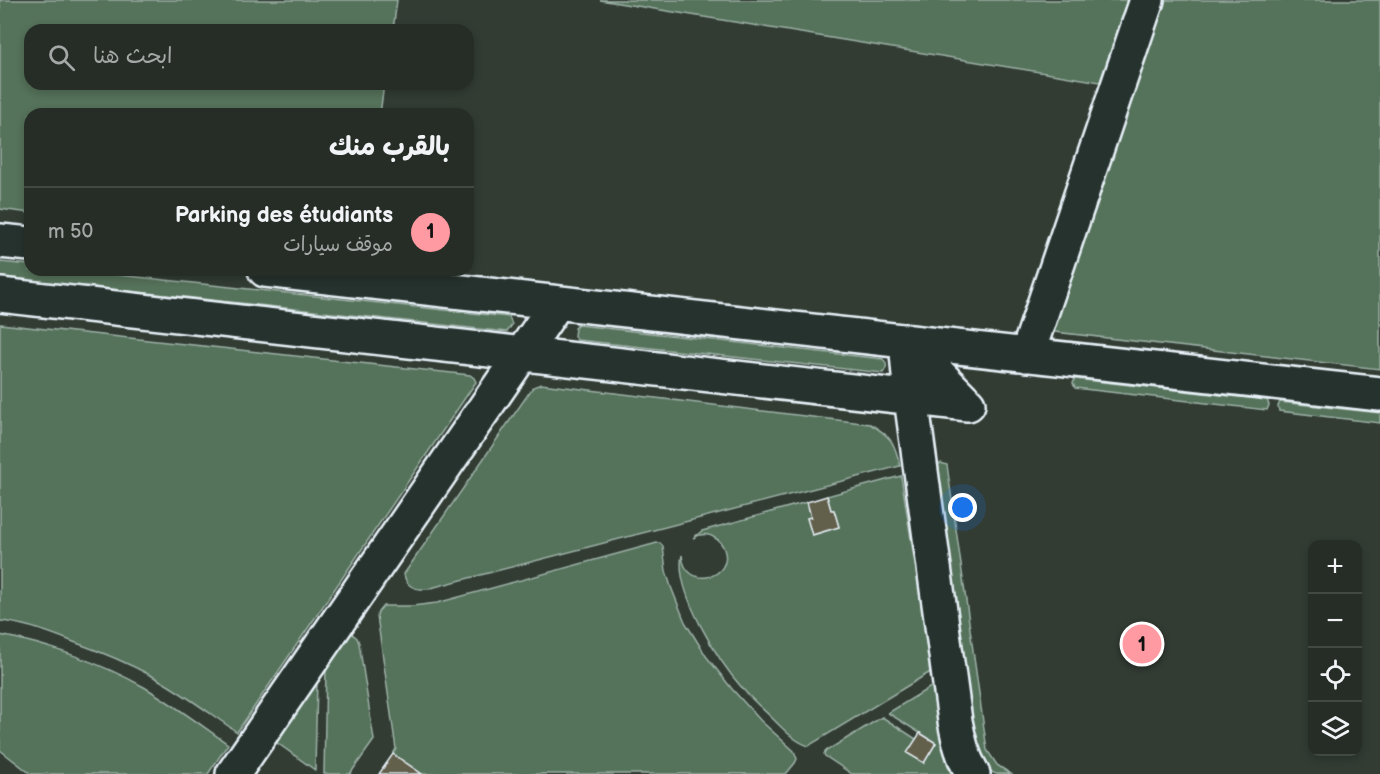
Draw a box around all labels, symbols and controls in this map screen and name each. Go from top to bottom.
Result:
search box [24,24,474,90]
icon: search [45,41,78,74]
text: ابحث هنا [93,43,173,70]
text: بالقرب منك [329,132,450,163]
text: Parking des étudiants [175,202,393,229]
text: 50 m [48,220,93,244]
text: 1 [426,220,435,244]
text: موقف سيارات [283,233,393,257]
your location [948,493,977,522]
map controls [1308,540,1362,756]
button: + [1308,540,1362,594]
button: − [1308,594,1362,648]
pin: 1 [1122,622,1162,666]
button: locate [1308,648,1362,702]
button: layers [1308,702,1362,756]

